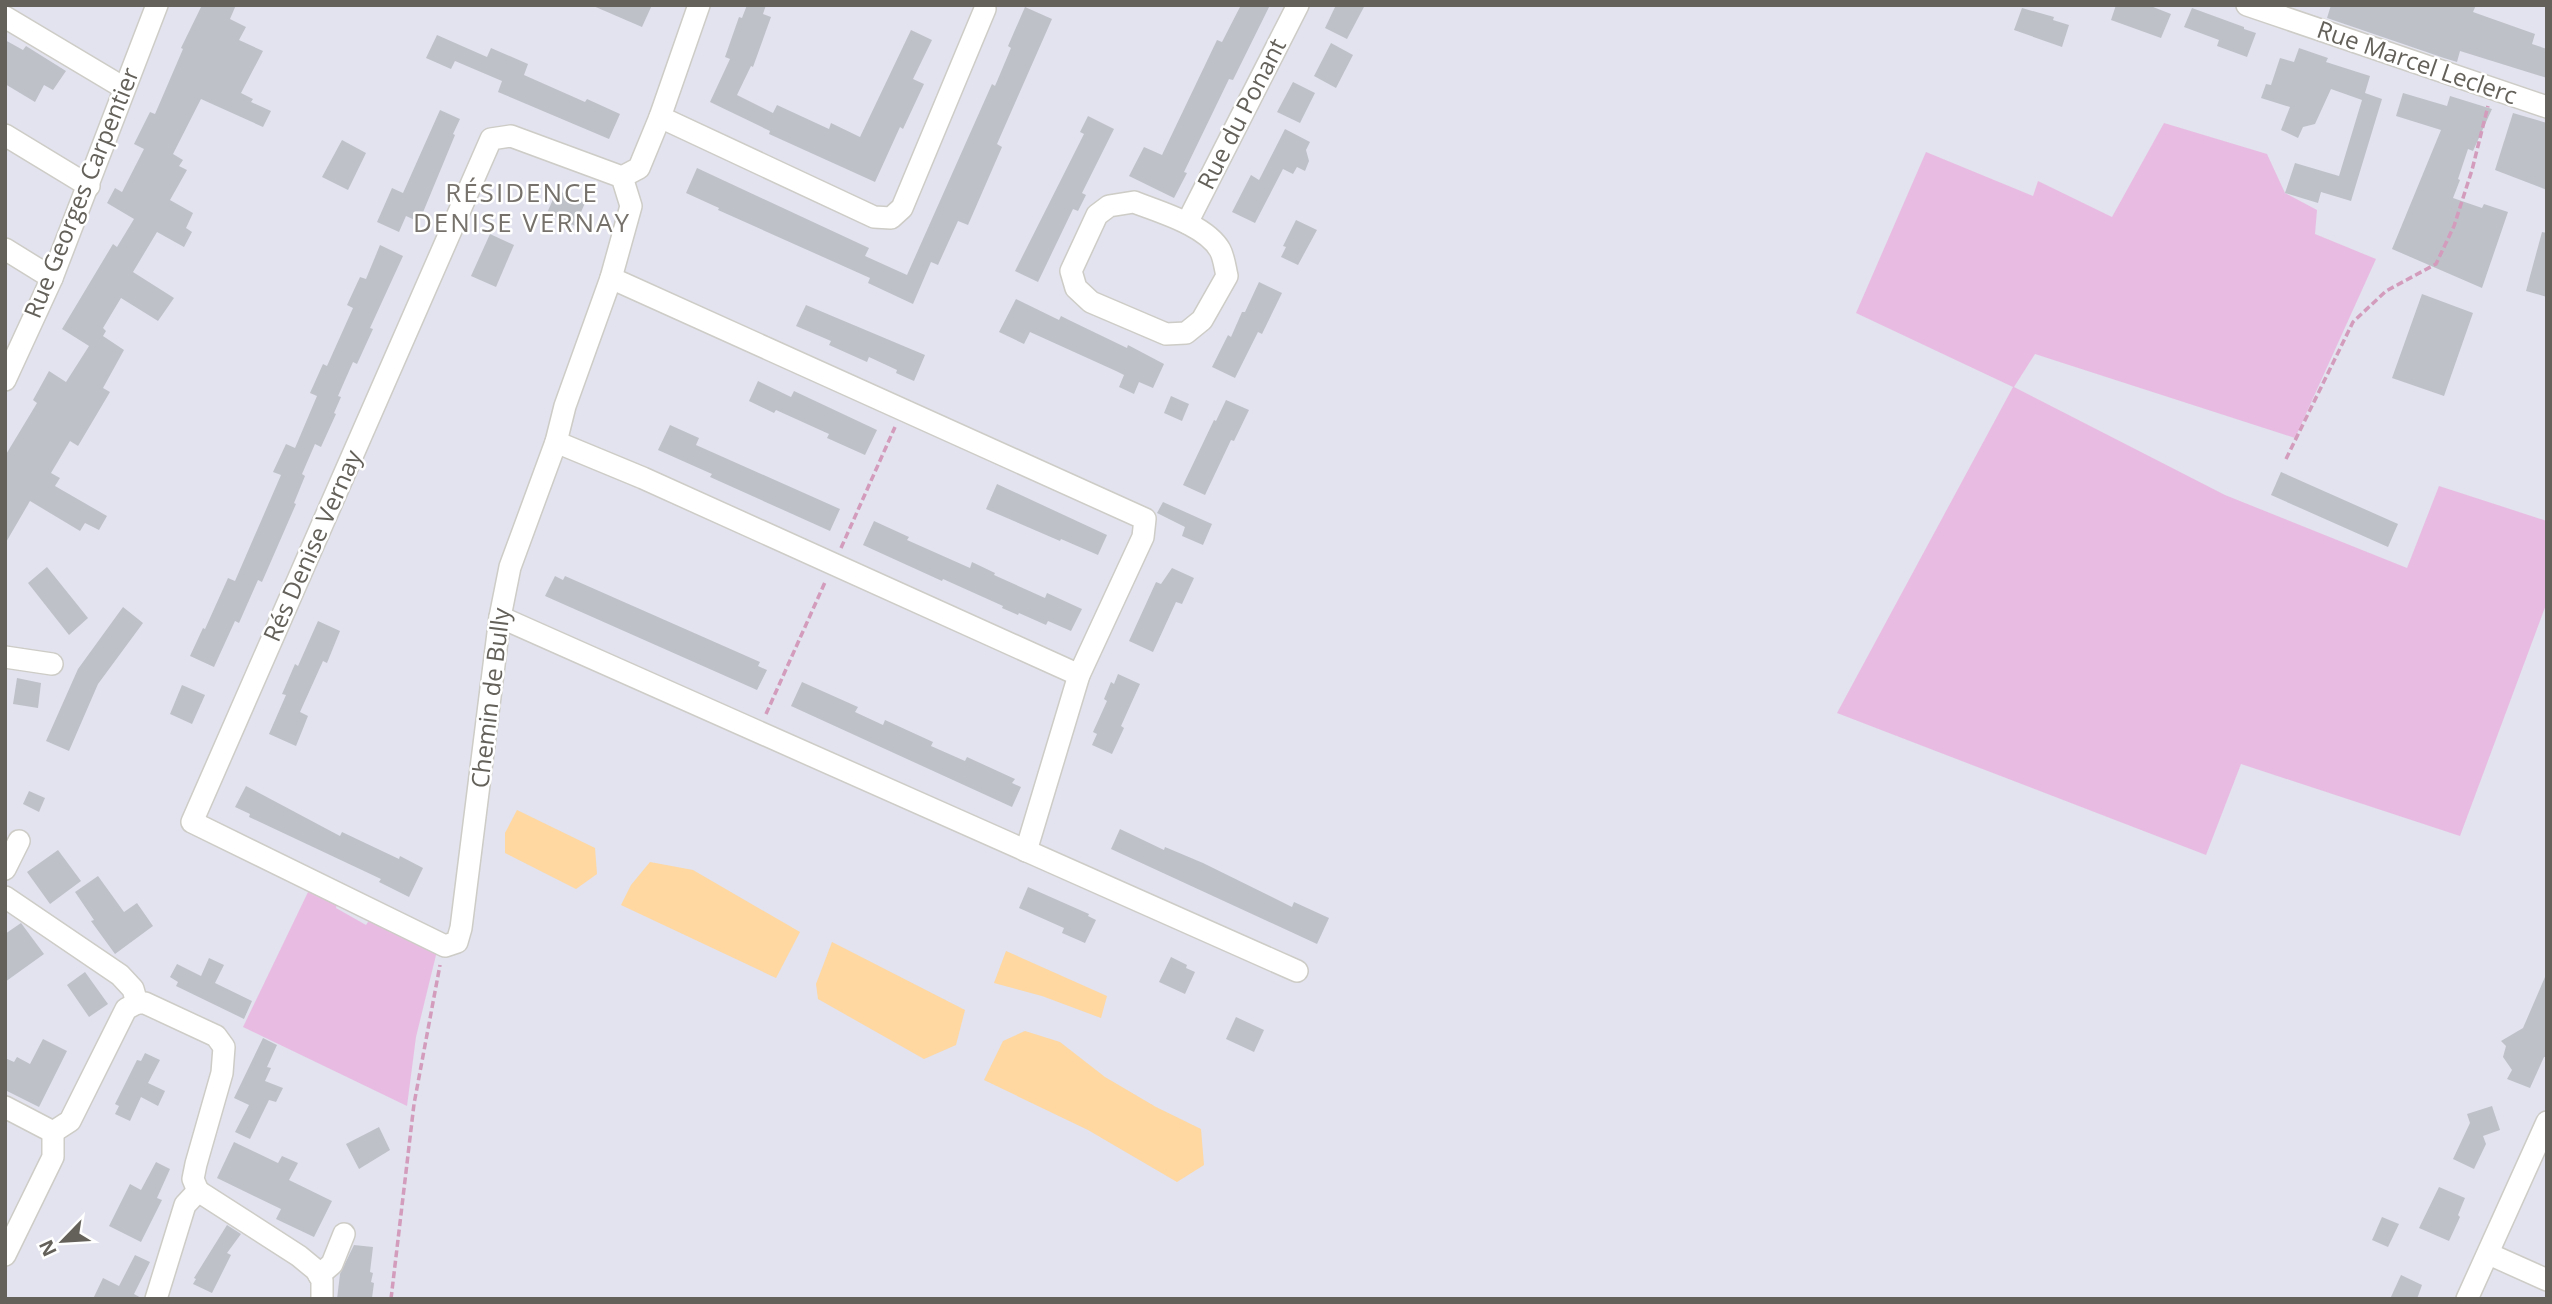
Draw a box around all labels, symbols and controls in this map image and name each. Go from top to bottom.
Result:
street label: Rue Marcel Leclerc [2313,12,2522,111]
street label: Rue du Ponant [1188,32,1293,194]
street label: Rue Georges Carpentier [15,62,146,323]
district label: RÉSIDENCE DENISE VERNAY [413,174,631,240]
street label: Rés Denise Vernay [255,443,369,646]
street label: Chemin de Bully [462,605,517,790]
north arrow [28,1206,98,1276]
text: N [33,1236,63,1261]

